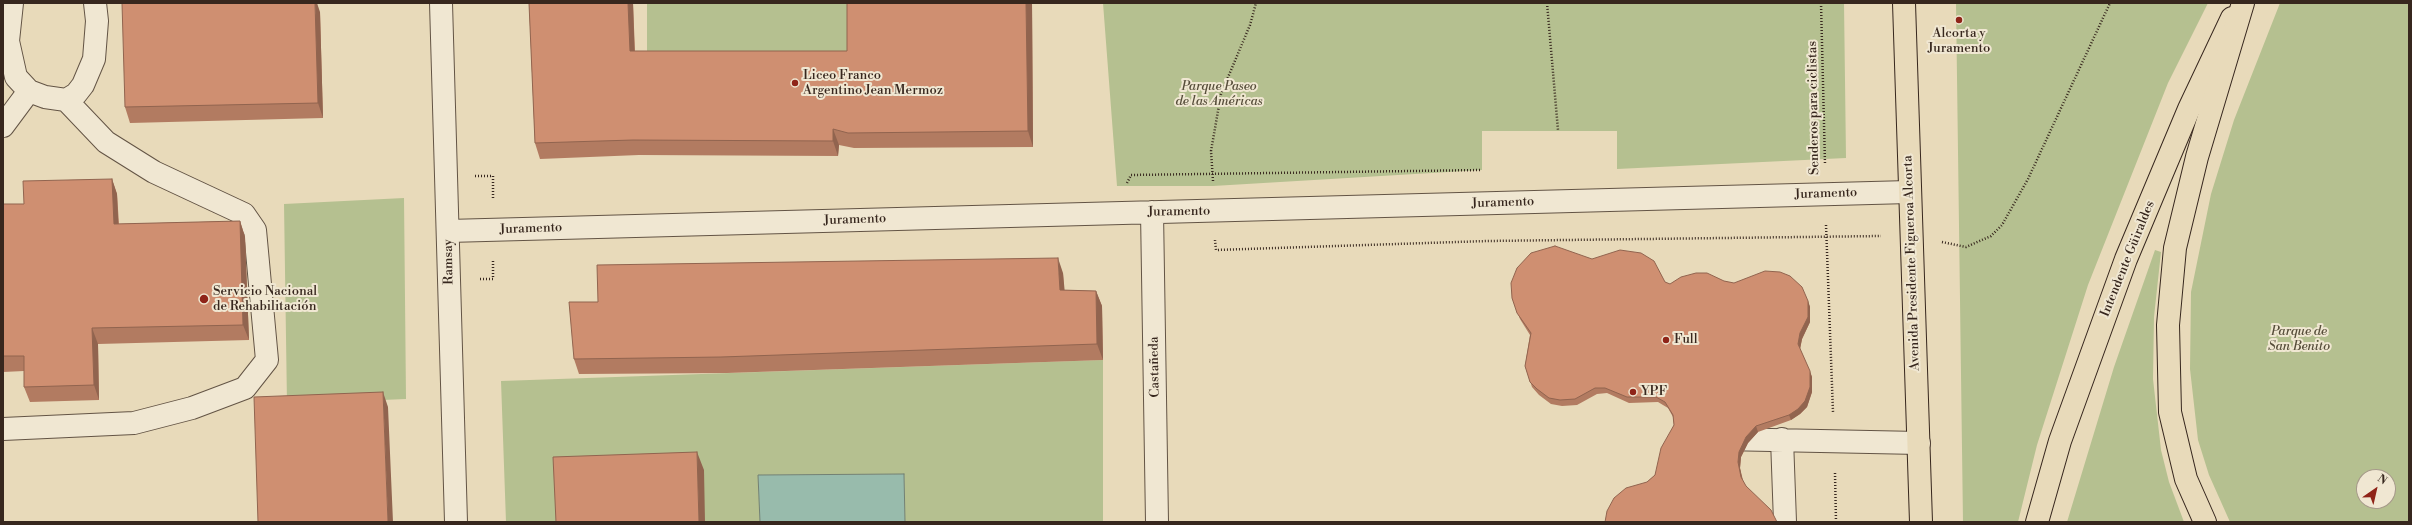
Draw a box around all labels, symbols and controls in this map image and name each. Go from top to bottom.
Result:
marker: Alcorta y Juramento [1954,15,1964,25]
place label: Alcorta y Juramento [1928,26,1990,57]
street label: Senderos para ciclistas [1805,41,1823,175]
place label: Liceo Franco Argentino Jean Mermoz [803,68,943,99]
marker: Liceo Franco Argentino Jean Mermoz [790,78,800,88]
park label: Parque Paseo de las Américas [1175,79,1263,110]
street label: Avenida Presidente Figueroa Alcorta [1900,155,1924,371]
street label: Juramento [1794,185,1858,203]
street label: Juramento [1471,194,1535,212]
street label: Intendente Güiraldes [2098,199,2158,319]
street label: Juramento [1148,204,1210,220]
street label: Juramento [823,211,887,229]
street label: Juramento [499,220,563,238]
street label: Ramsay [441,239,457,285]
place label: Servicio Nacional de Rehabilitación [213,284,317,315]
marker: Servicio Nacional de Rehabilitación [198,293,210,305]
park label: Parque de San Benito [2268,324,2330,355]
place label: Full [1674,332,1698,348]
marker: Full [1661,335,1671,345]
street label: Castañeda [1147,336,1163,398]
place label: YPF [1641,384,1667,400]
marker: YPF [1628,387,1638,397]
north arrow [2356,469,2396,509]
text: N [2375,472,2390,488]

